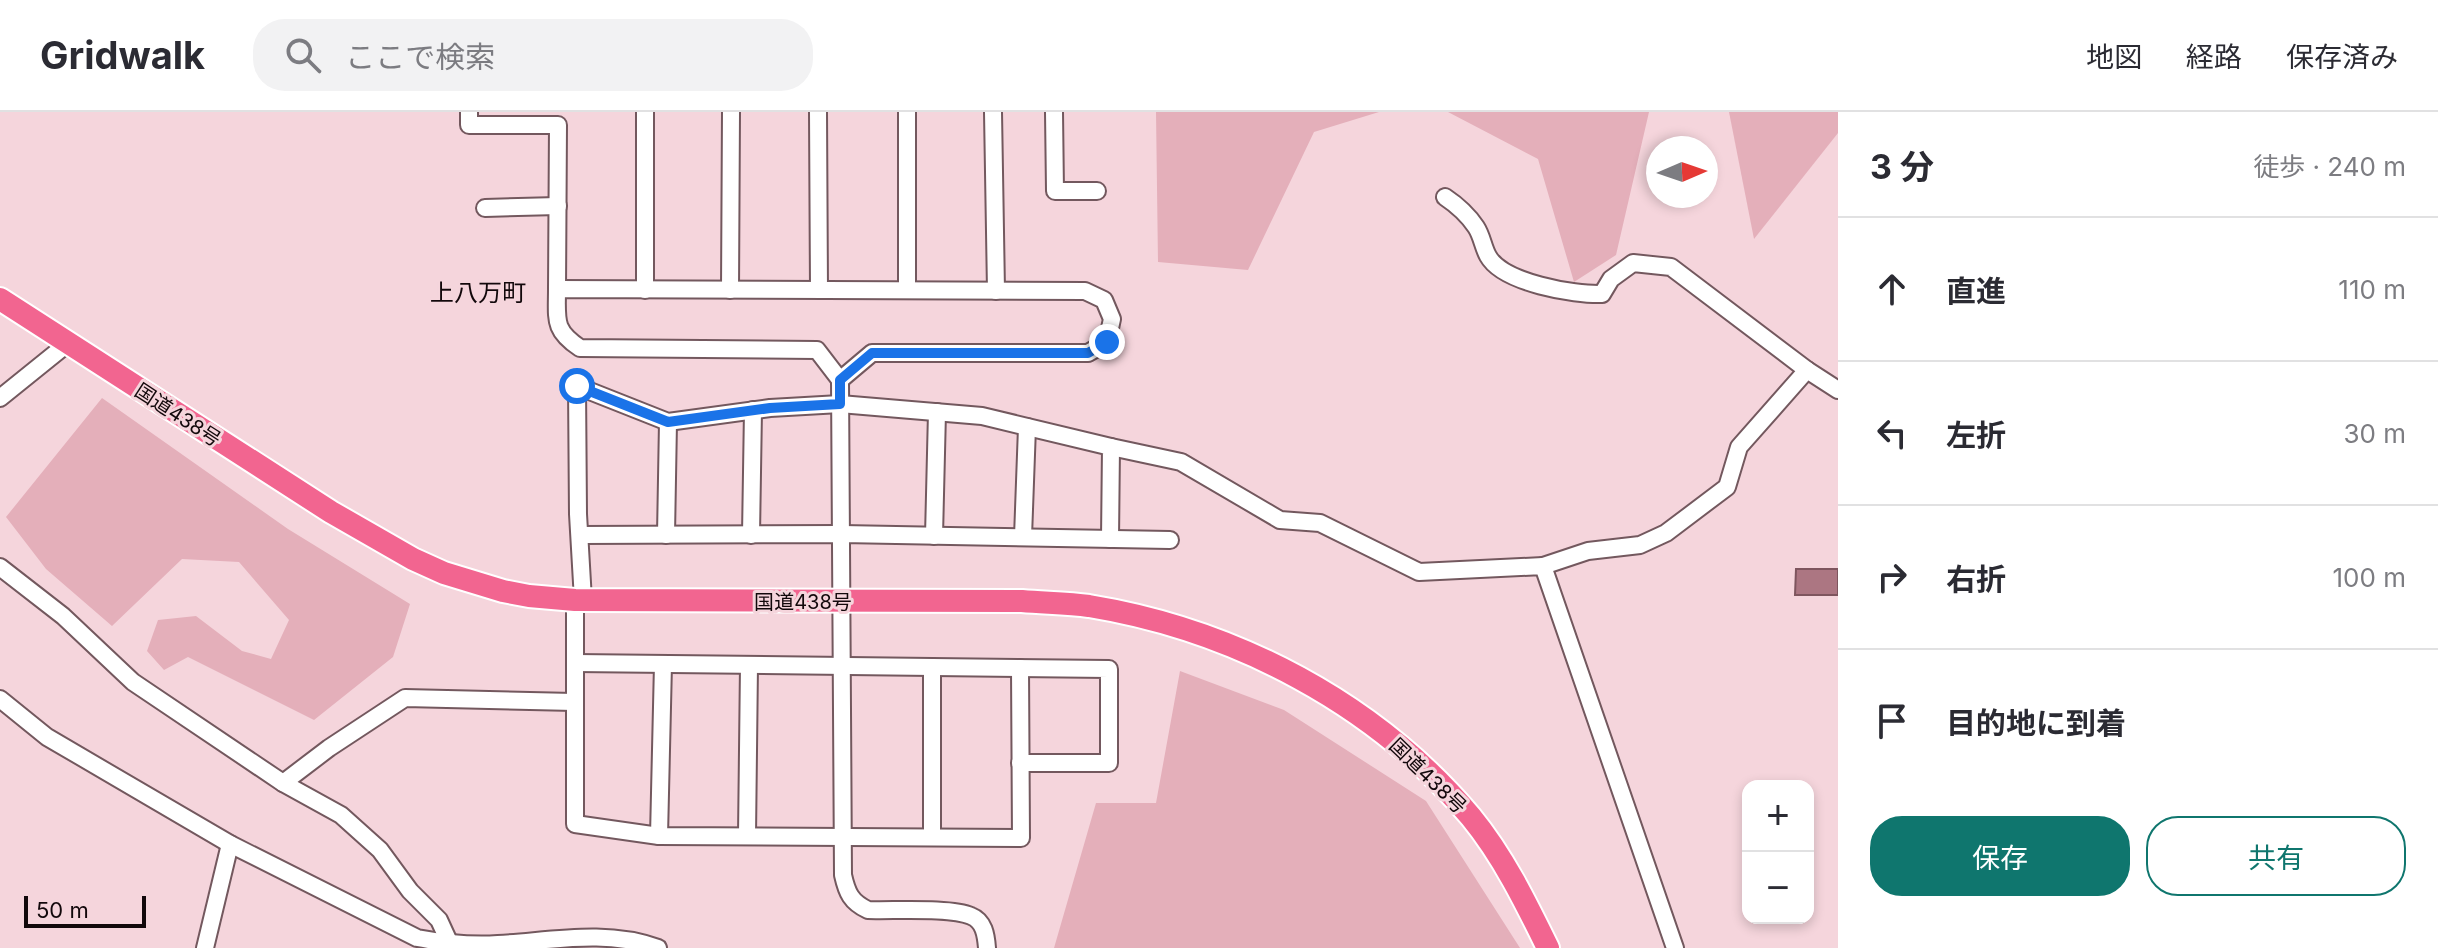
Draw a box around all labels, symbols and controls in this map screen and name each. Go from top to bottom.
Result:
search box [253,19,813,91]
text: Gridwalk [40,32,205,78]
icon: search [281,33,325,77]
text: ここで検索 [345,39,495,75]
text: 地図 [2086,40,2142,74]
text: 経路 [2186,40,2242,74]
text: 保存済み [2286,40,2398,74]
north arrow [1646,136,1718,208]
text: 3 分 [1870,146,1934,187]
text: 徒歩 · 240 m [2253,151,2406,182]
icon: ahead [1870,267,1914,311]
text: 直進 [1946,273,2006,309]
text: 110 m [2338,274,2406,305]
district label: 上八万町 [430,278,526,307]
route end [1089,324,1125,360]
route start [559,368,595,404]
street label: 国道438号 [131,378,225,452]
icon: left [1870,411,1914,455]
text: 左折 [1946,417,2006,453]
text: 30 m [2343,418,2406,449]
icon: right [1870,555,1914,599]
text: 右折 [1946,561,2006,597]
text: 100 m [2333,562,2406,593]
street label: 国道438号 [754,590,852,614]
icon: arrive [1870,699,1914,743]
text: 目的地に到着 [1946,705,2126,741]
street label: 国道438号 [1385,733,1471,819]
map controls [1742,780,1814,924]
button: + [1742,780,1814,852]
button: 保存 [1870,816,2130,896]
button: 共有 [2146,816,2406,896]
button: − [1742,852,1814,924]
scale bar [24,892,146,928]
text: 50 m [36,897,89,923]

